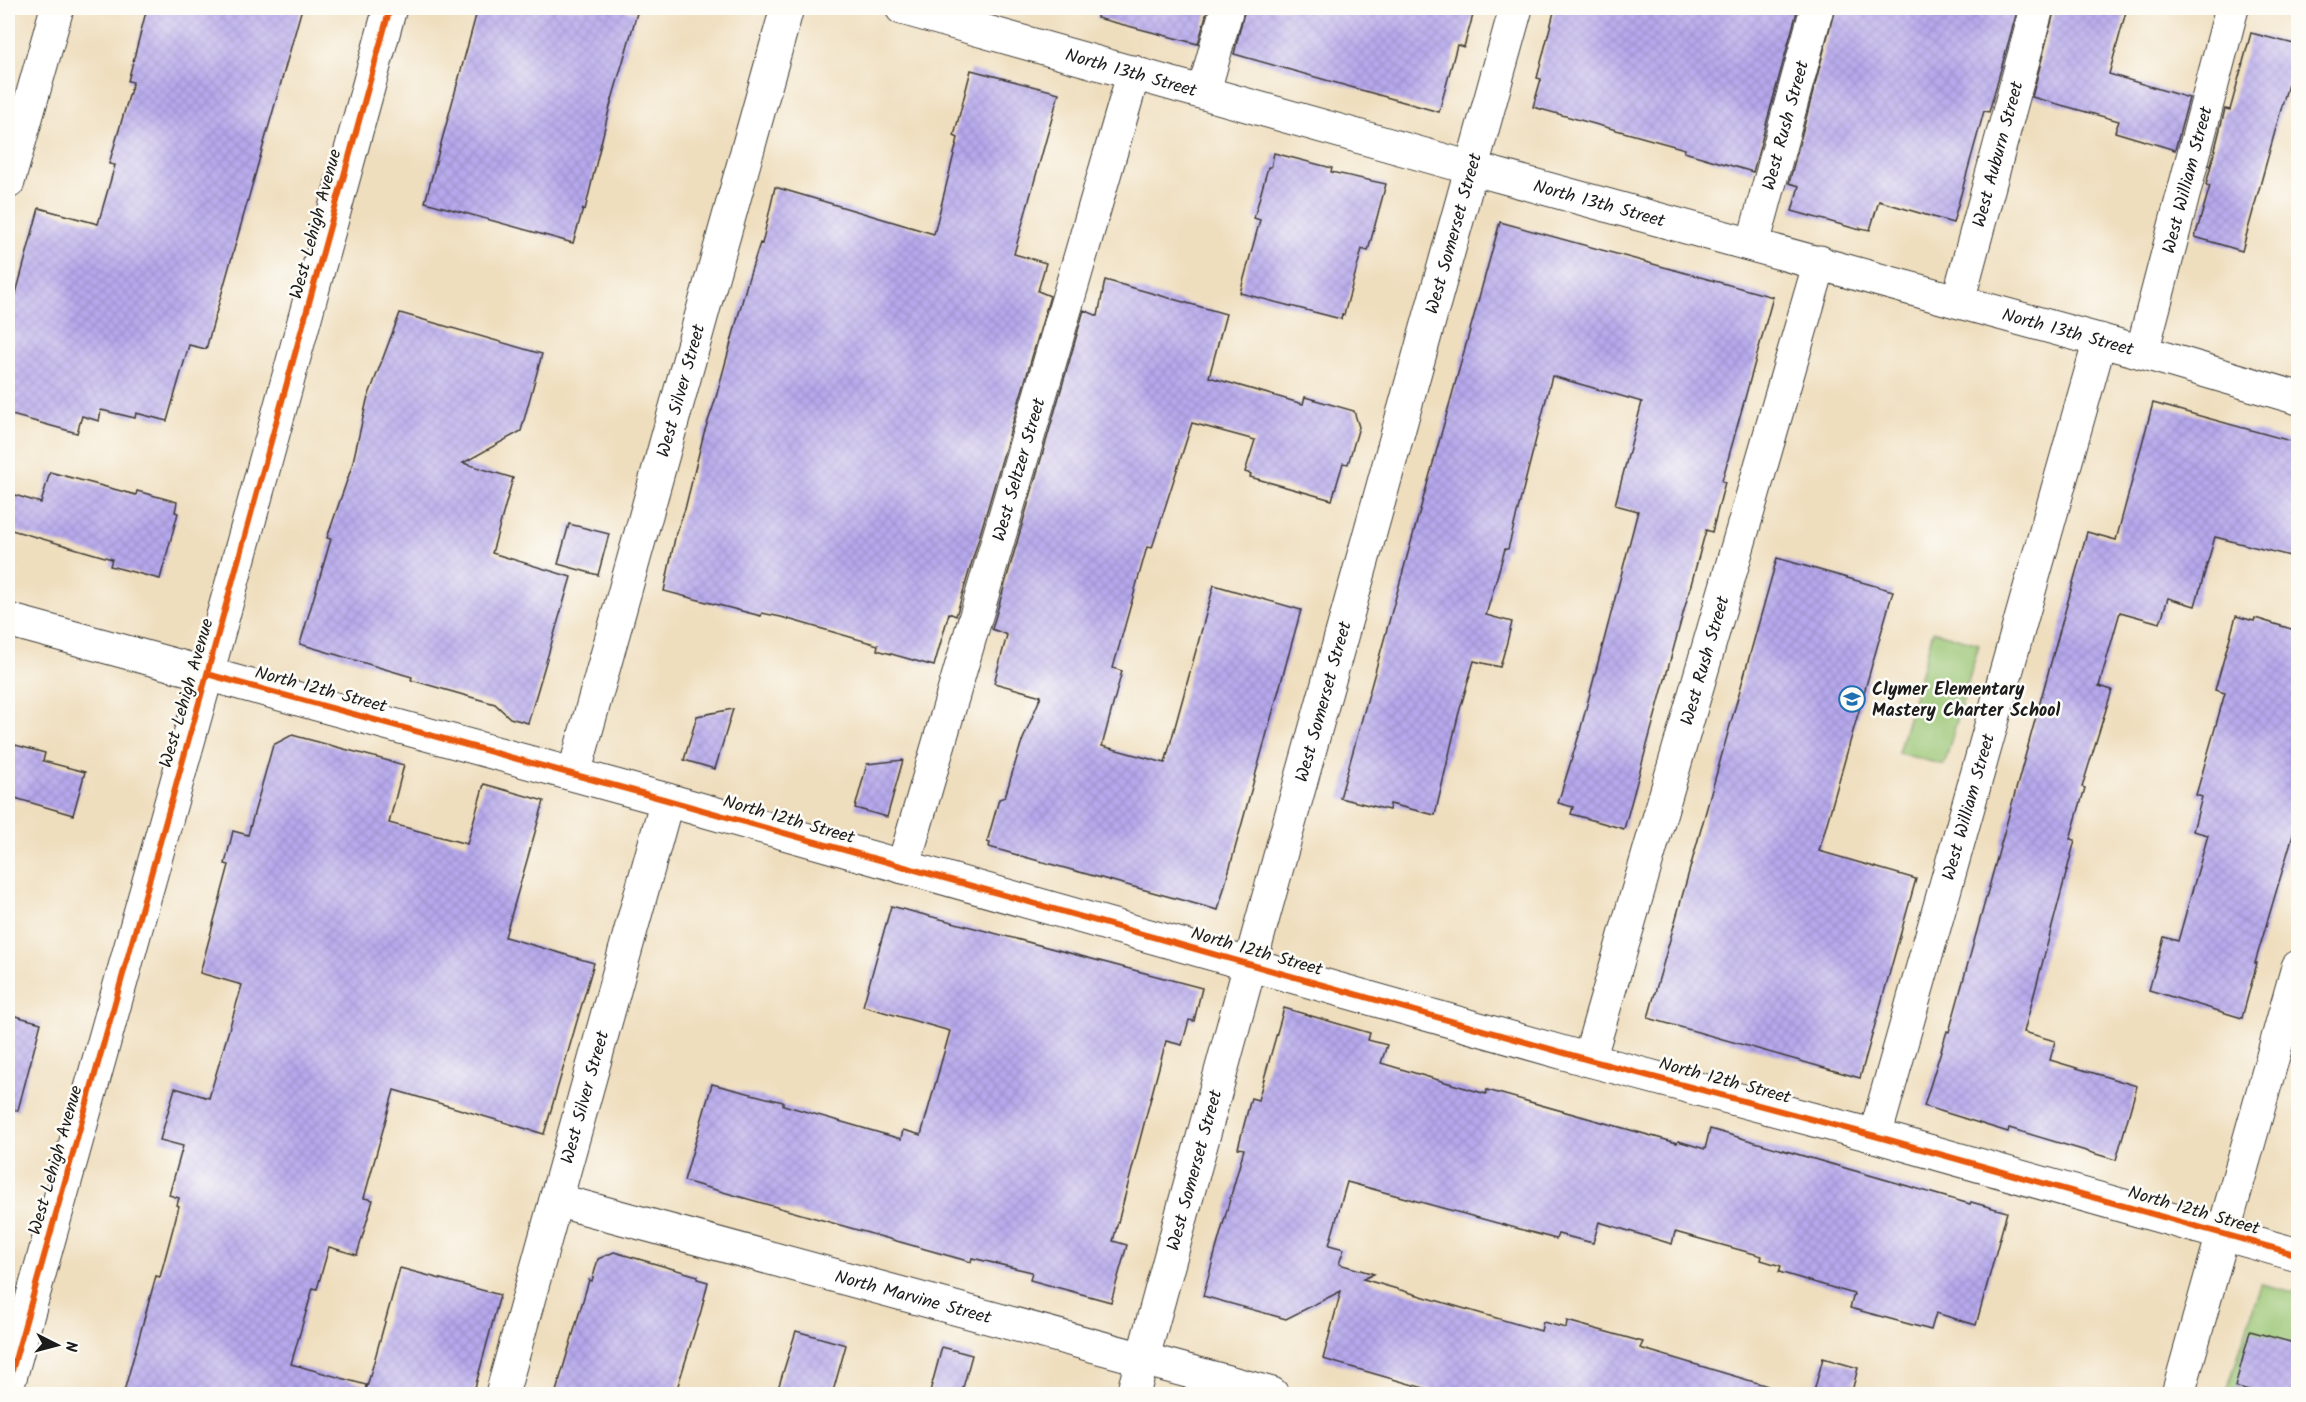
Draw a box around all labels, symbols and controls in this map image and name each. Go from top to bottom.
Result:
street label: North 13th Street [1062,42,1201,106]
street label: West Rush Street [1755,56,1818,194]
street label: West Auburn Street [1965,77,2033,231]
street label: West William Street [2155,102,2222,257]
street label: West Lehigh Avenue [282,146,350,303]
street label: West Somerset Street [1419,149,1491,318]
street label: North 13th Street [1530,173,1669,237]
street label: North 13th Street [1998,301,2138,365]
street label: West Silver Street [650,320,715,461]
street label: West Seltzer Street [985,394,1055,545]
street label: West Rush Street [1674,592,1739,729]
street label: West Lehigh Avenue [152,615,223,772]
street label: West Somerset Street [1288,617,1361,786]
street label: North 12th Street [251,659,391,722]
place label: Clymer Elementary Mastery Charter School [1872,676,2060,726]
school or university icon: Clymer Elementary Mastery Charter School [1837,684,1867,714]
street label: West William Street [1935,730,2004,884]
street label: North 12th Street [719,788,859,853]
street label: North 12th Street [1187,920,1327,985]
street label: West Silver Street [554,1027,618,1167]
street label: North 12th Street [1655,1050,1795,1113]
street label: West Lehigh Avenue [21,1082,92,1239]
street label: West Somerset Street [1160,1086,1232,1254]
street label: North 12th Street [2124,1179,2264,1244]
street label: North Marvine Street [831,1263,995,1334]
north arrow [27,1315,87,1375]
text: N [57,1340,83,1353]

